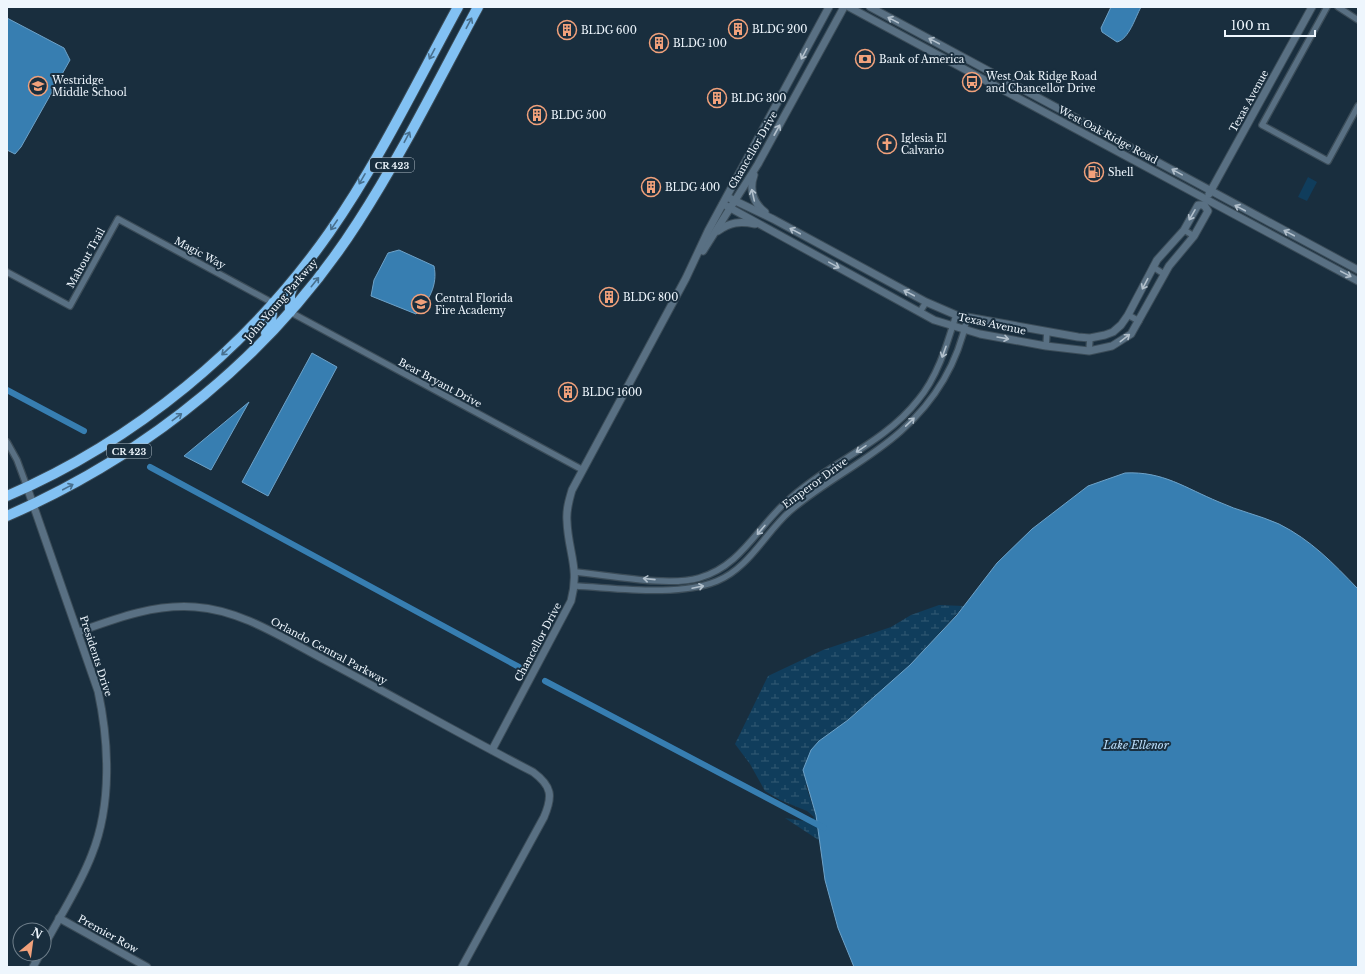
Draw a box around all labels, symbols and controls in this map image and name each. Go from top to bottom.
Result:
scale bar [1225,12,1315,38]
one-way arrow [887,15,899,23]
one-way arrow [466,17,473,29]
building icon: BLDG 200 [727,18,749,40]
text: 100 m [1231,18,1270,33]
building icon: BLDG 600 [556,19,578,41]
place label: BLDG 200 [752,23,808,36]
place label: BLDG 600 [581,24,637,37]
building icon: BLDG 100 [648,32,670,54]
place label: BLDG 100 [673,37,727,50]
one-way arrow [928,37,940,44]
one-way arrow [428,47,436,59]
one-way arrow [800,47,808,59]
bank icon: Bank of America [854,48,876,70]
place label: Bank of America [879,53,965,66]
street label: Texas Avenue [1227,67,1272,134]
place label: West Oak Ridge Road and Chancellor Drive [985,70,1097,95]
bus stop icon: West Oak Ridge Road and Chancellor Drive [961,71,983,93]
place label: Westridge Middle School [51,74,127,99]
school or university icon: Westridge Middle School [27,75,49,97]
building icon: BLDG 300 [706,87,728,109]
place label: BLDG 300 [731,92,787,105]
street label: West Oak Ridge Road [1055,103,1160,167]
building icon: BLDG 500 [526,104,548,126]
place label: BLDG 500 [551,109,606,122]
street label: Chancellor Drive [726,109,781,191]
one-way arrow [774,124,781,136]
one-way arrow [404,131,411,143]
place label: Iglesia El Calvario [901,132,947,157]
church icon: Iglesia El Calvario [876,133,898,155]
road number: CR 423 [370,158,414,172]
fuel station icon: Shell [1083,161,1105,183]
place label: Shell [1108,166,1134,179]
one-way arrow [1171,168,1183,176]
one-way arrow [358,173,366,185]
building icon: BLDG 400 [640,176,662,198]
place label: BLDG 400 [665,181,720,194]
one-way arrow [749,188,757,201]
one-way arrow [1235,204,1247,211]
one-way arrow [1188,209,1195,221]
one-way arrow [330,219,338,230]
street label: Mahout Trail [64,225,108,291]
one-way arrow [789,226,801,234]
one-way arrow [1284,229,1296,237]
street label: Magic Way [172,234,228,272]
street label: John Young Parkway [240,256,321,345]
one-way arrow [828,262,840,269]
one-way arrow [1340,271,1352,279]
one-way arrow [310,276,319,287]
one-way arrow [1140,278,1148,290]
building icon: BLDG 800 [598,286,620,308]
one-way arrow [904,288,916,296]
place label: BLDG 800 [623,291,678,304]
place label: Central Florida Fire Academy [435,292,513,317]
school or university icon: Central Florida Fire Academy [410,293,432,315]
street label: Texas Avenue [957,310,1028,338]
one-way arrow [996,334,1009,342]
one-way arrow [1120,334,1131,342]
one-way arrow [939,345,947,357]
one-way arrow [221,346,231,355]
street label: Bear Bryant Drive [396,355,484,411]
building icon: BLDG 1600 [557,381,579,403]
place label: BLDG 1600 [582,386,642,399]
one-way arrow [171,413,182,421]
one-way arrow [905,418,915,427]
road number: CR 423 [107,444,151,458]
one-way arrow [856,445,867,453]
street label: Emperor Drive [780,455,850,511]
one-way arrow [61,483,73,491]
one-way arrow [756,524,765,535]
one-way arrow [643,576,656,583]
one-way arrow [691,582,704,590]
street label: Chancellor Drive [512,600,564,684]
street label: Presidents Drive [77,614,115,698]
street label: Orlando Central Parkway [268,615,390,688]
water label: Lake Ellenor [1102,738,1170,752]
street label: Premier Row [75,912,141,956]
north arrow [12,922,52,962]
text: N [29,925,45,942]

